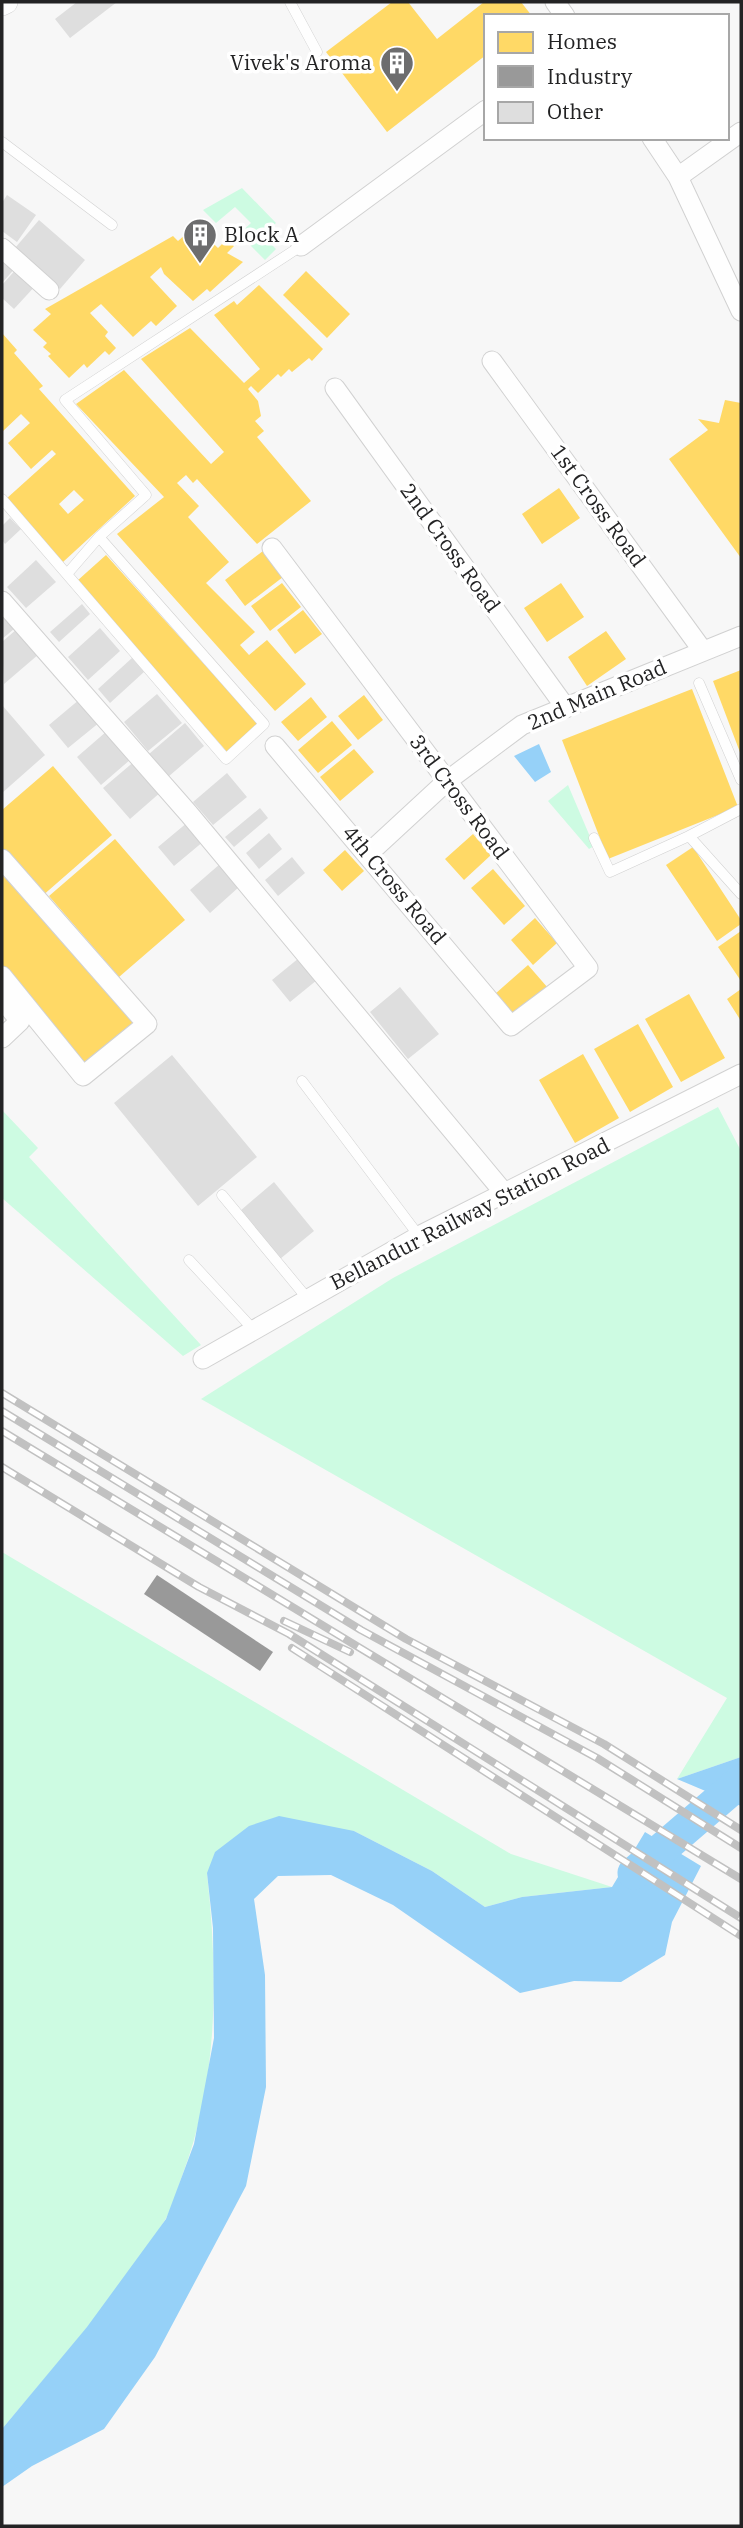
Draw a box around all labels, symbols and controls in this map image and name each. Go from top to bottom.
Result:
legend [484,14,729,140]
text: Homes [547,27,617,55]
building icon: Vivek's Aroma [378,44,416,93]
place label: Vivek's Aroma [230,48,372,76]
text: Industry [547,62,633,90]
text: Other [547,97,604,125]
building icon: Block A [181,216,219,265]
place label: Block A [224,220,299,248]
street label: 1st Cross Road [545,439,653,572]
street label: 2nd Cross Road [394,477,507,618]
street label: 2nd Main Road [523,652,671,736]
street label: 3rd Cross Road [404,728,516,865]
street label: 4th Cross Road [337,819,453,950]
street label: Bellandur Railway Station Road [325,1130,614,1296]

